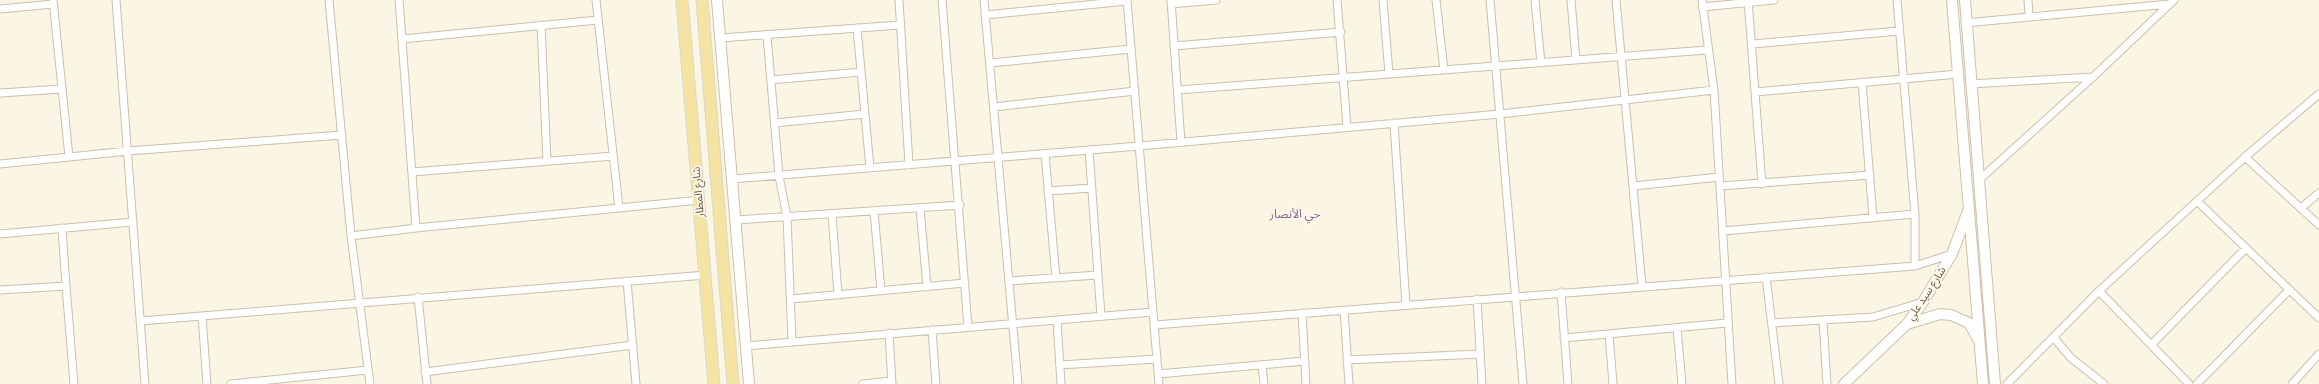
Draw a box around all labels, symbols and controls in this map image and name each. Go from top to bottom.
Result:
street label: شارع المطار [690,166,708,218]
district label: حي الأنصار [1270,208,1320,222]
street label: شارع سيد علي [1905,264,1949,324]

